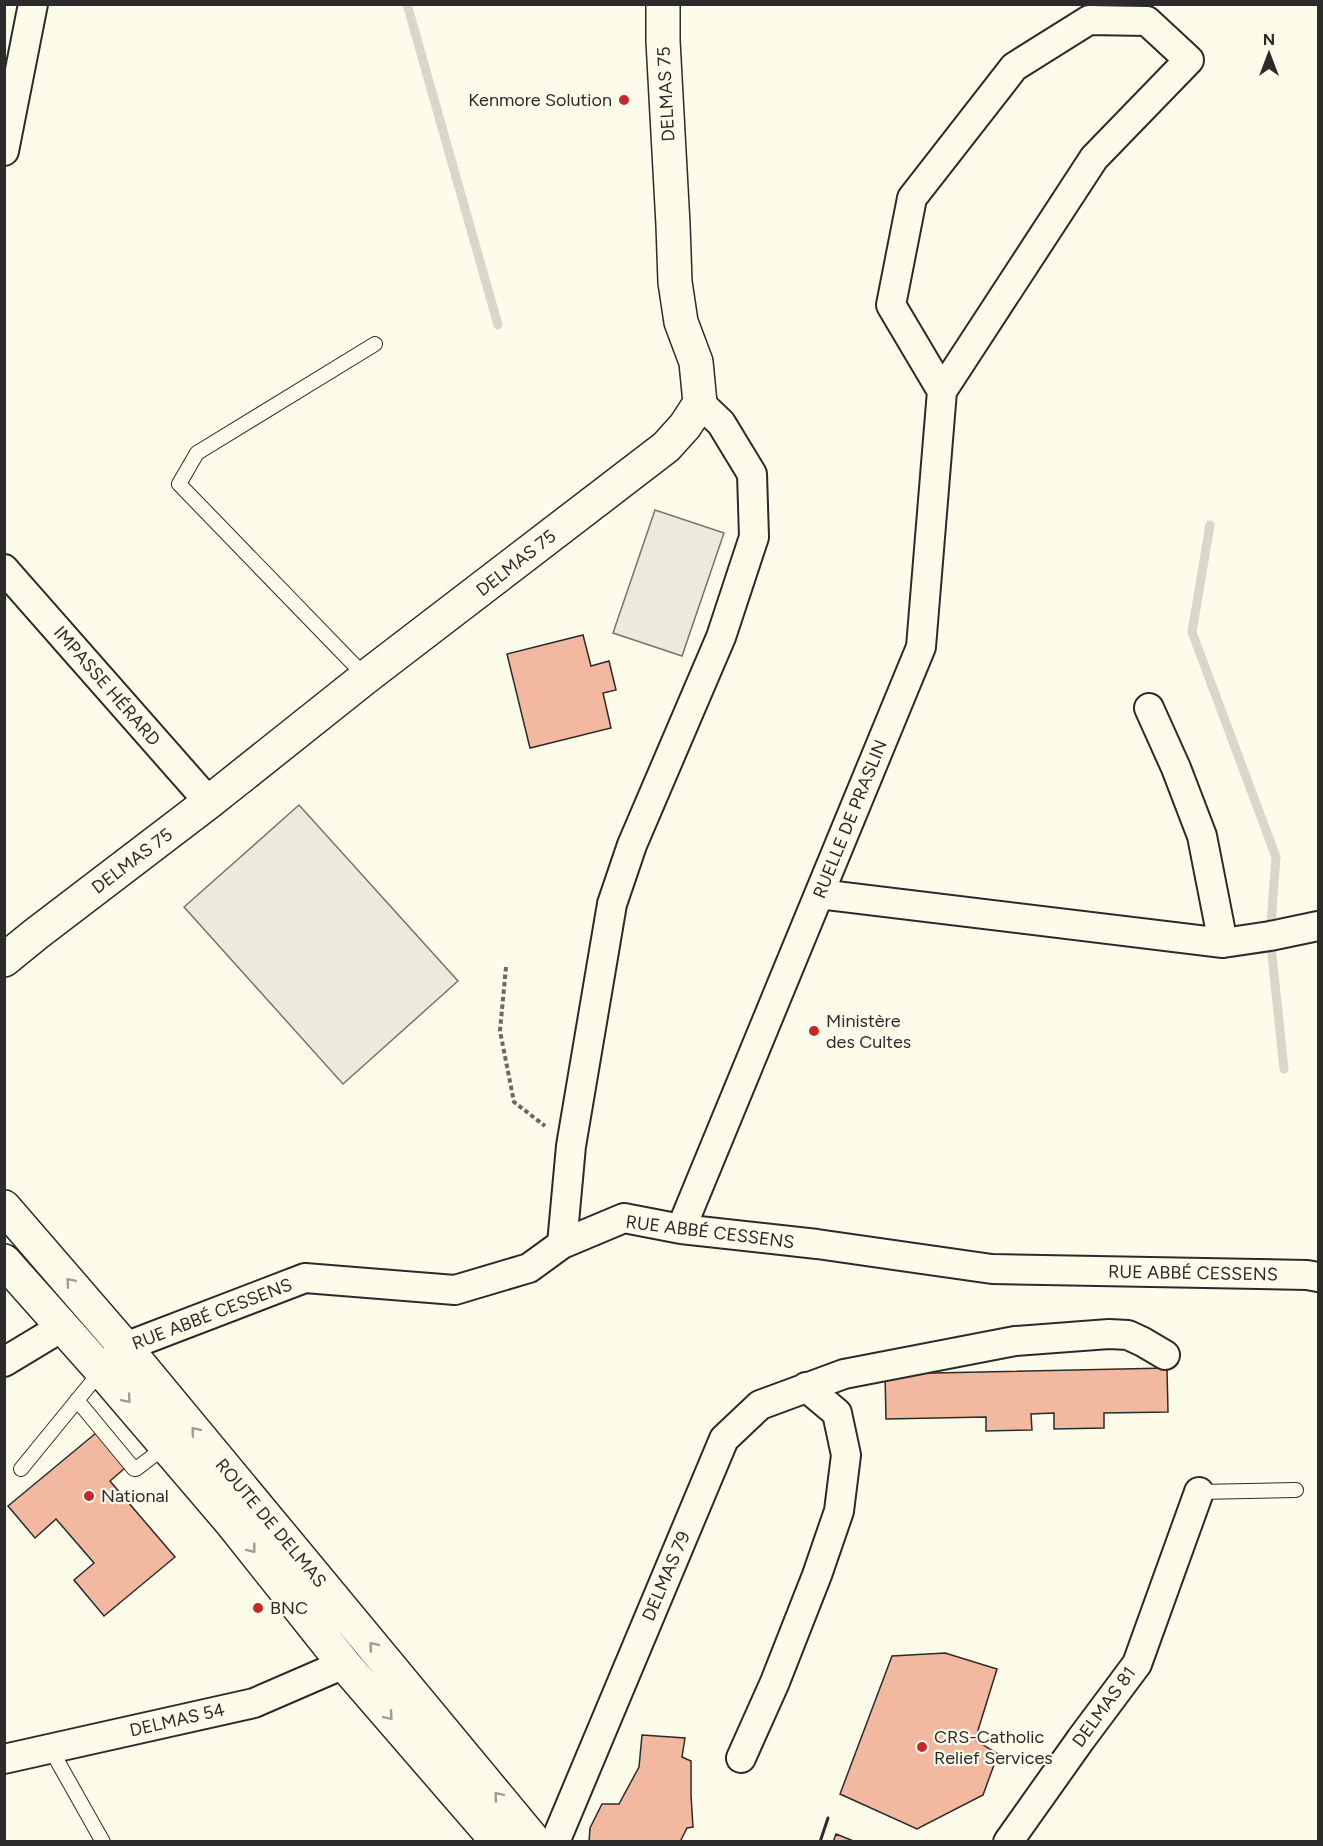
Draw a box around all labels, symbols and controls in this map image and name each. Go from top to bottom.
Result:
north arrow [1239,24,1299,84]
text: N [1263,30,1275,49]
street label: DELMAS 75 [653,46,679,142]
place label: Kenmore Solution [468,89,612,111]
marker: Kenmore Solution [617,93,631,107]
street label: DELMAS 75 [472,525,560,601]
street label: IMPASSE HÉRARD [49,622,165,750]
street label: RUELLE DE PRASLIN [808,736,892,902]
street label: DELMAS 75 [87,824,177,898]
place label: Ministère des Cultes [826,1010,911,1053]
marker: Ministère des Cultes [807,1024,821,1038]
street label: RUE ABBÉ CESSENS [624,1211,796,1253]
street label: RUE ABBÉ CESSENS [1108,1261,1278,1285]
street label: RUE ABBÉ CESSENS [129,1273,295,1355]
one-way arrow [66,1278,77,1289]
one-way arrow [119,1392,130,1403]
one-way arrow [192,1427,203,1438]
street label: ROUTE DE DELMAS [211,1454,331,1592]
place label: National [101,1485,169,1507]
marker: National [82,1489,96,1503]
street label: DELMAS 79 [637,1528,695,1624]
one-way arrow [245,1542,256,1553]
place label: BNC [270,1597,308,1619]
marker: BNC [251,1601,265,1615]
one-way arrow [370,1642,381,1653]
street label: DELMAS 81 [1068,1663,1140,1751]
street label: DELMAS 54 [127,1698,227,1742]
one-way arrow [382,1709,393,1720]
place label: CRS-Catholic Relief Services [934,1726,1053,1769]
marker: CRS-Catholic Relief Services [915,1740,929,1754]
one-way arrow [494,1792,505,1803]

